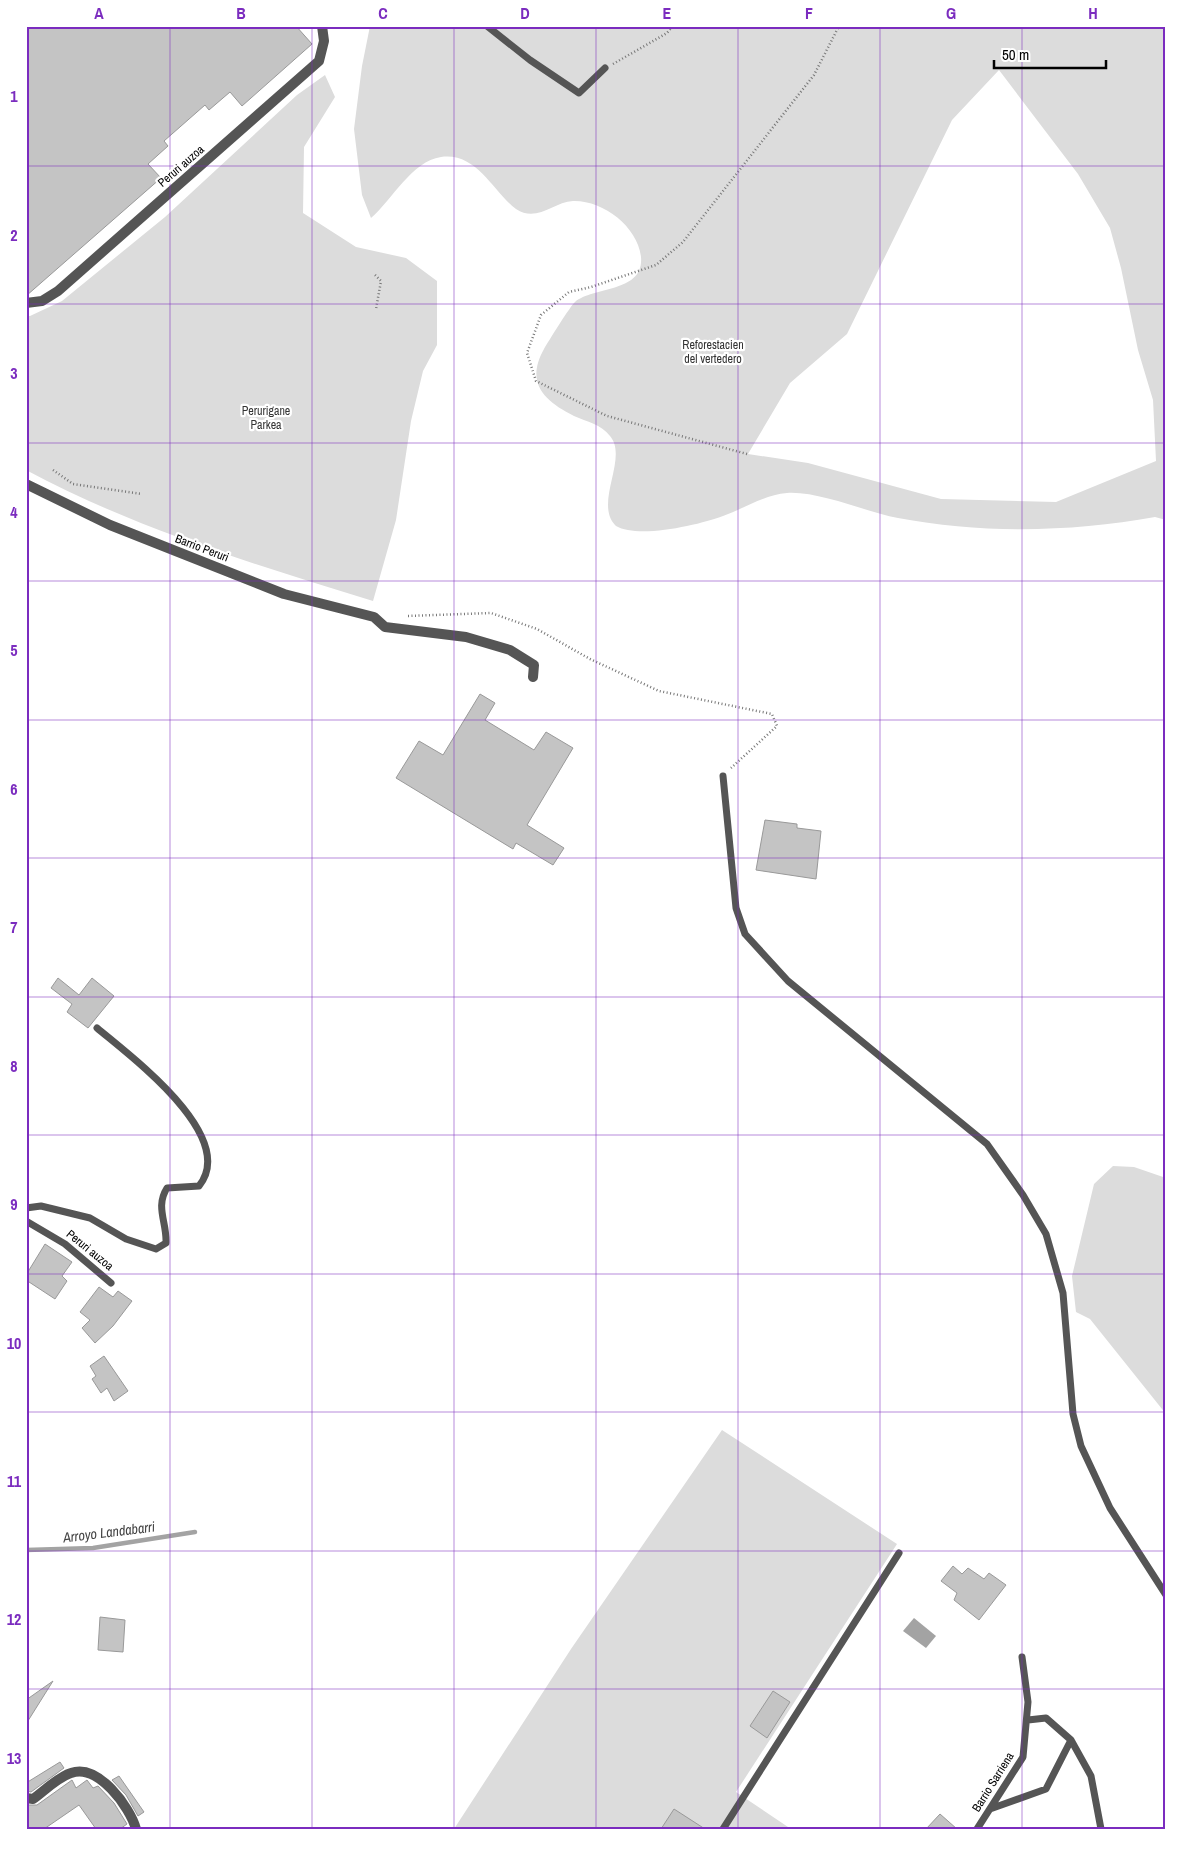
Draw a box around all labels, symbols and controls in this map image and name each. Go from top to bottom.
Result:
text: A [94,2,104,24]
text: B [236,2,246,24]
text: C [378,2,388,24]
text: D [520,2,530,24]
text: E [663,2,672,24]
text: F [805,2,813,24]
text: G [946,2,956,24]
text: H [1088,2,1098,24]
scale bar [994,38,1107,70]
text: 50 m [1002,44,1029,65]
text: 1 [10,85,18,107]
street label: Peruri auzoa [154,141,208,191]
text: 2 [10,224,18,246]
park label: Reforestacien del vertedero [682,337,744,367]
text: 3 [10,362,18,384]
park label: Perurigane Parkea [242,403,290,433]
text: 4 [10,501,18,523]
street label: Barrio Peruri [173,530,231,566]
text: 5 [10,639,18,661]
text: 6 [10,778,18,800]
text: 7 [10,916,18,938]
text: 8 [10,1055,18,1077]
text: 9 [10,1193,18,1215]
street label: Peruri auzoa [63,1226,117,1274]
text: 10 [7,1332,21,1354]
text: 11 [7,1470,22,1492]
water label: Arroyo Landabarri [61,1517,157,1547]
text: 12 [7,1608,21,1630]
text: 13 [7,1747,21,1769]
street label: Barrio Sarriena [968,1749,1018,1815]

